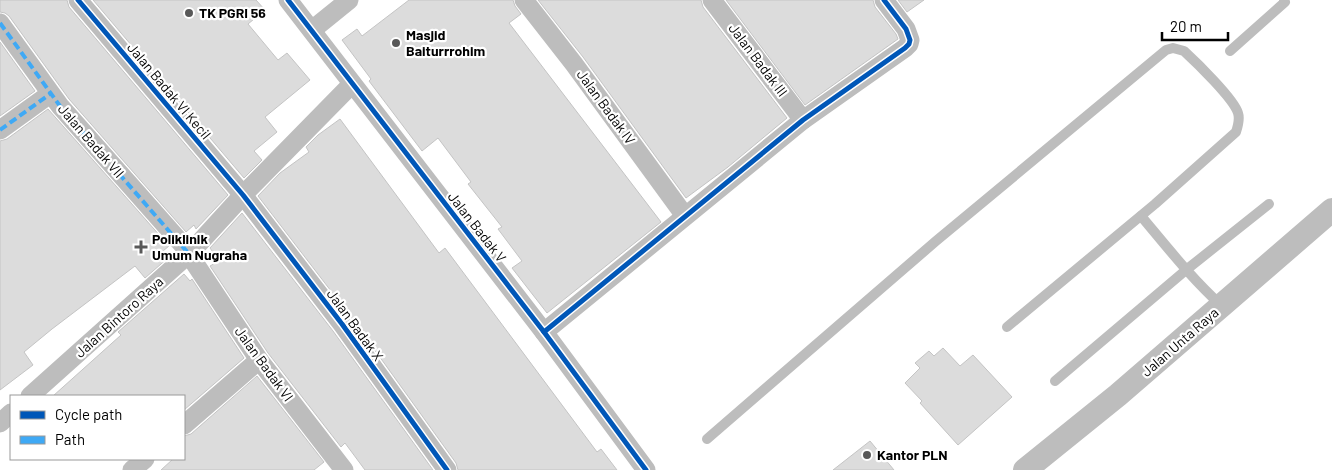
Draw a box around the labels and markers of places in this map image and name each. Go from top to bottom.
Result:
place label: TK PGRI 56 [199,4,266,21]
marker: TK PGRI 56 [183,7,195,19]
place label: Masjid Baiturrrohim [406,26,485,59]
marker: Masjid Baiturrrohim [390,37,402,49]
place label: Poliklinik Umum Nugraha [152,230,247,263]
marker: Poliklinik Umum Nugraha [134,240,148,254]
place label: Kantor PLN [877,446,948,463]
marker: Kantor PLN [861,449,873,461]

